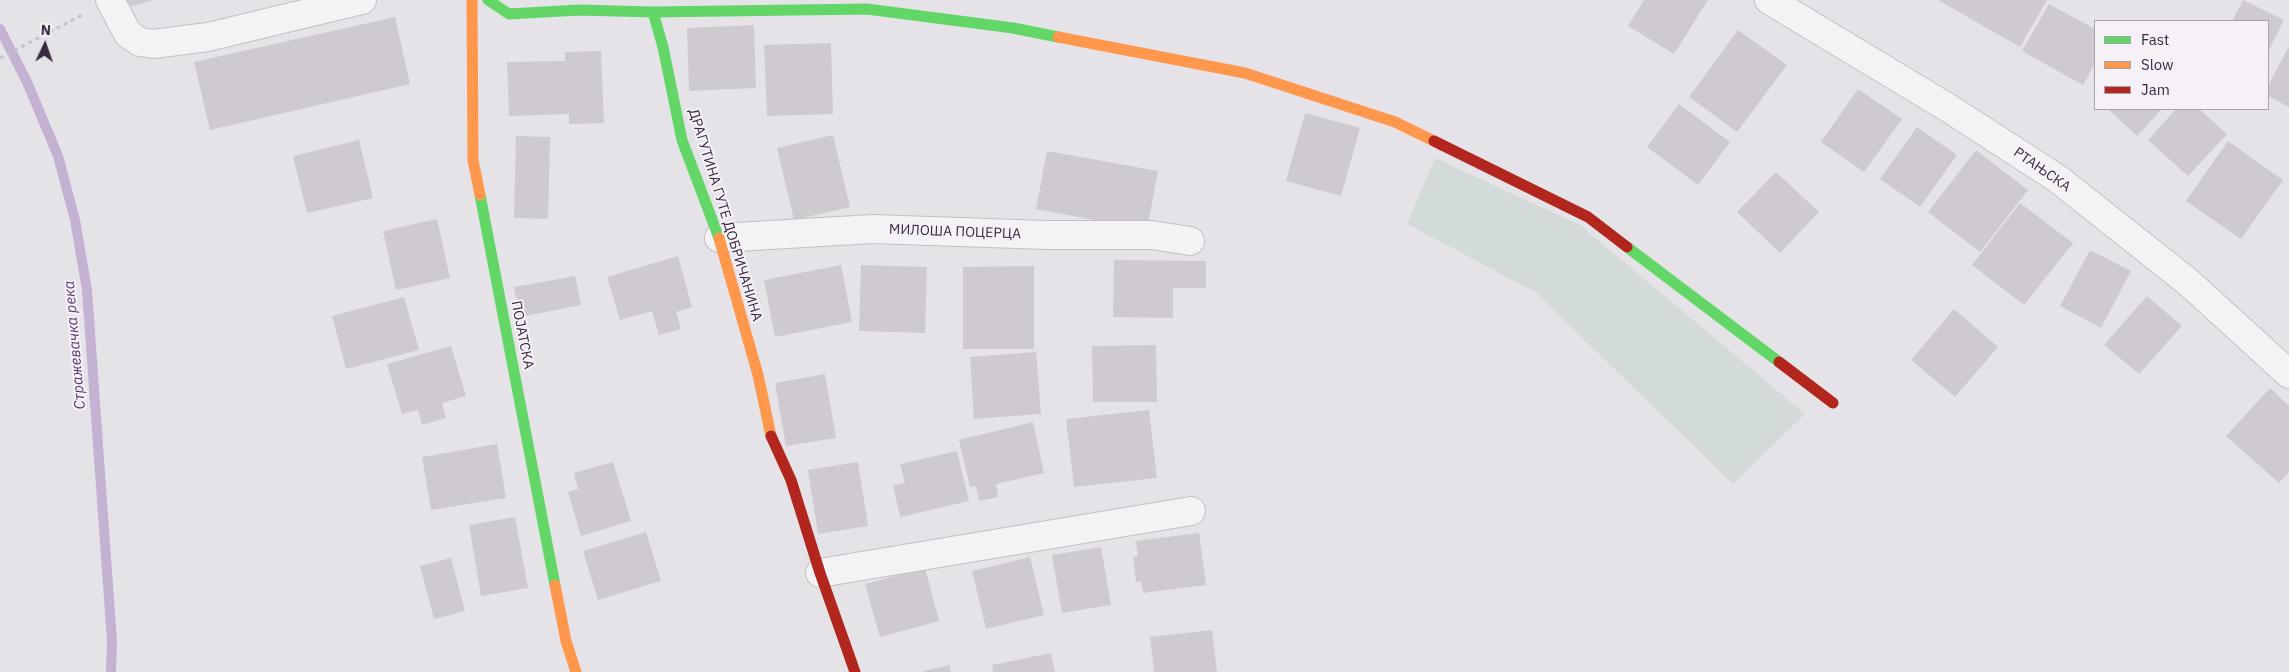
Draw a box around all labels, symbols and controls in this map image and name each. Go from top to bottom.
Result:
north arrow [20,20,70,70]
legend [2094,20,2269,110]
text: N [40,21,51,39]
text: Fast [2141,30,2169,49]
text: Slow [2141,55,2174,74]
text: Jam [2141,80,2170,99]
street label: ДРАГУТИНА ГУТЕ ДОБРИЧАНИНА [685,107,765,323]
street label: РТАЊСКА [2010,144,2074,196]
street label: МИЛОША ПОЦЕРЦА [889,221,1021,243]
water label: Стражевачка река [60,280,90,410]
street label: ПОЈАТСКА [507,299,537,371]

